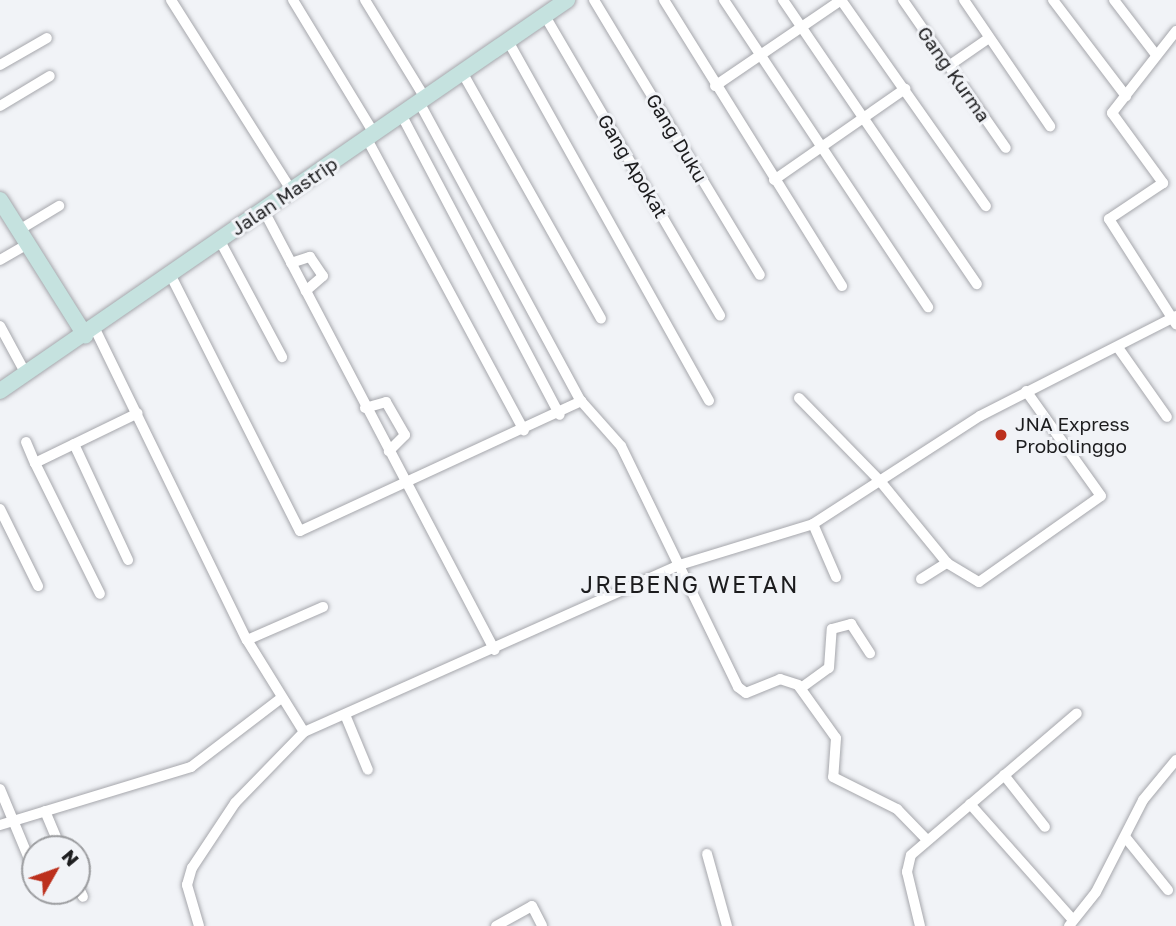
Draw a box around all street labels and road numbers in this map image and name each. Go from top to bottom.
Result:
street label: Gang Kurma [913,22,995,126]
street label: Gang Duku [642,90,712,186]
street label: Gang Apokat [593,110,673,222]
street label: Jalan Mastrip [226,152,342,240]

